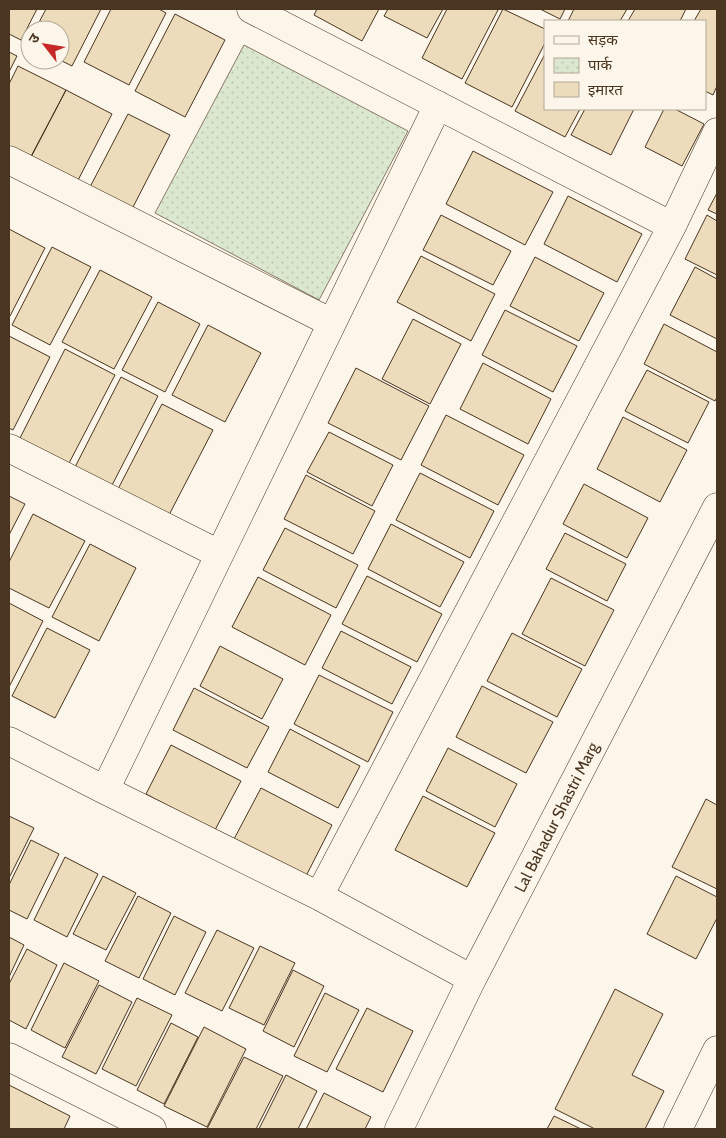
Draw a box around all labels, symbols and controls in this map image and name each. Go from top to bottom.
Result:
north arrow [20,20,70,70]
legend [544,20,706,110]
text: उ [24,29,44,46]
text: सड़क [588,31,618,49]
text: पार्क [588,56,612,74]
text: इमारत [588,81,623,99]
street label: Lal Bahadur Shastri Marg [510,738,603,895]

